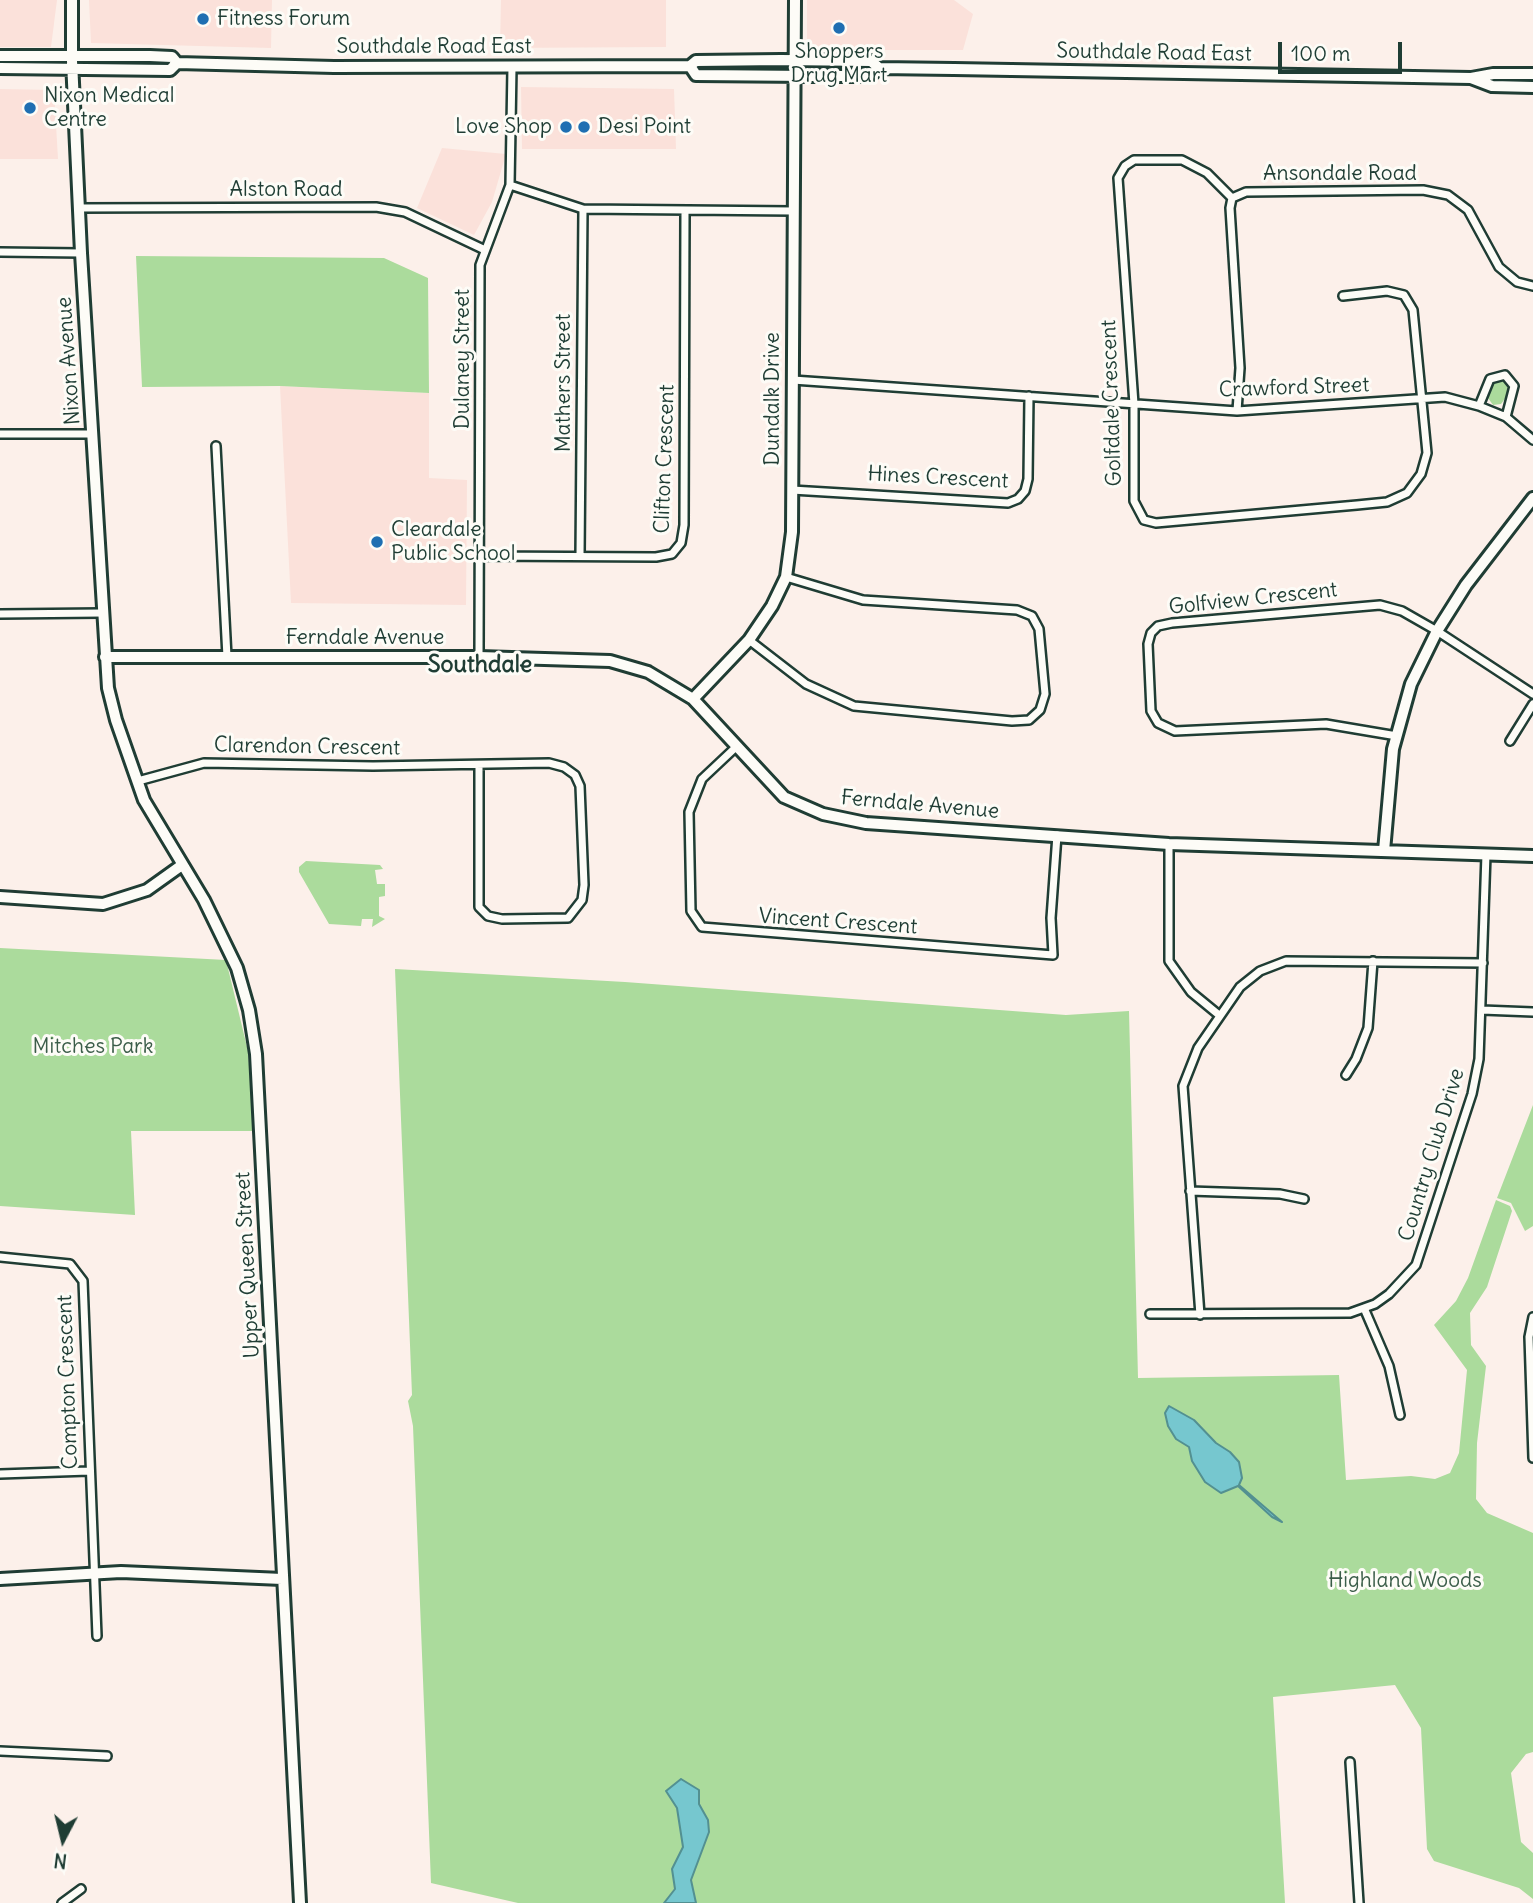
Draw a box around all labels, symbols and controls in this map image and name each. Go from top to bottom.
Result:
place label: Fitness Forum [217,6,350,32]
marker: Fitness Forum [195,11,211,27]
marker: Shoppers Drug Mart [831,20,847,36]
scale bar [1281,28,1405,72]
street label: Southdale Road East [336,34,532,60]
place label: Shoppers Drug Mart [791,39,887,89]
street label: Southdale Road East [1056,39,1252,67]
text: 100 m [1291,40,1350,67]
place label: Nixon Medical Centre [44,83,174,133]
marker: Nixon Medical Centre [22,100,38,116]
place label: Love Shop [455,114,552,140]
place label: Desi Point [598,114,691,140]
marker: Love Shop [558,119,574,135]
marker: Desi Point [576,119,592,135]
street label: Ansondale Road [1263,161,1417,187]
street label: Alston Road [229,177,343,203]
street label: Dulaney Street [450,289,476,429]
street label: Nixon Avenue [52,296,86,426]
street label: Mathers Street [551,314,577,452]
street label: Golfdale Crescent [1096,319,1128,487]
street label: Dundalk Drive [760,332,786,466]
street label: Crawford Street [1218,373,1370,403]
street label: Clifton Crescent [650,384,680,534]
street label: Hines Crescent [867,462,1009,494]
place label: Cleardale Public School [391,517,515,567]
marker: Cleardale Public School [369,534,385,550]
street label: Golfview Crescent [1167,578,1339,620]
street label: Ferndale Avenue [286,625,444,651]
district label: Southdale [428,651,532,679]
street label: Clarendon Crescent [214,733,400,761]
street label: Ferndale Avenue [840,786,1000,824]
street label: Vincent Crescent [758,904,918,940]
park label: Mitches Park [33,1034,153,1060]
street label: Country Club Drive [1394,1066,1470,1244]
street label: Upper Queen Street [231,1171,265,1359]
street label: Compton Crescent [52,1294,84,1470]
park label: Highland Woods [1328,1568,1482,1594]
north arrow [28,1805,98,1875]
text: N [52,1848,68,1874]

